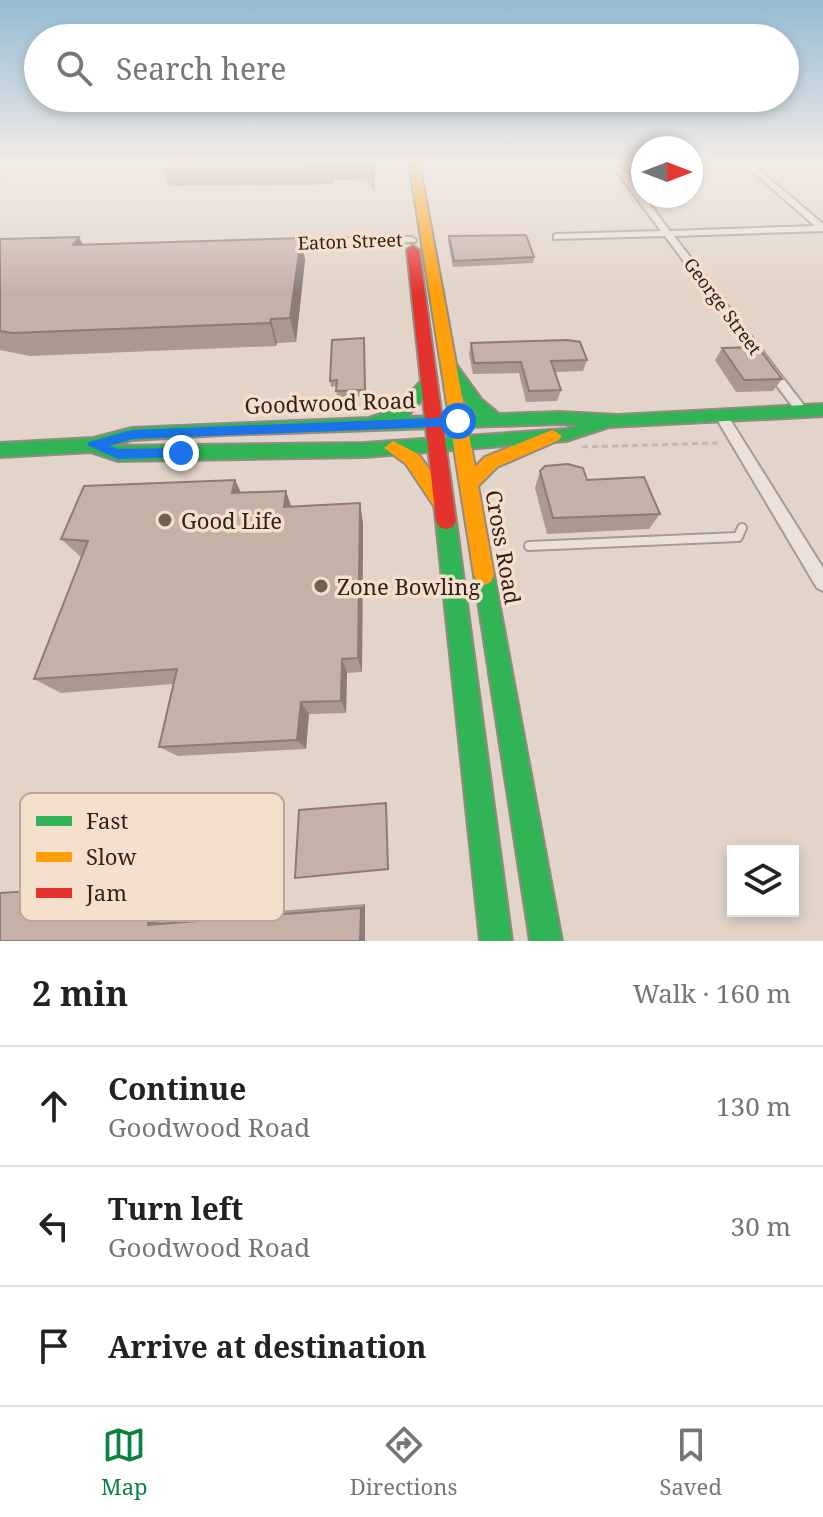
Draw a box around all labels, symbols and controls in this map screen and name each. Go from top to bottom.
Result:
search box [24,24,799,112]
icon: search [52,46,96,90]
text: Search here [116,48,286,89]
north arrow [631,136,703,208]
street label: Eaton Street [297,227,403,255]
street label: George Street [679,253,767,359]
street label: Goodwood Road [244,384,417,420]
route start [440,403,476,439]
route end [163,435,199,471]
street label: Cross Road [479,488,529,607]
place label: Good Life [181,505,282,535]
marker: Good Life [156,511,174,529]
place label: Zone Bowling [337,571,480,601]
marker: Zone Bowling [312,577,330,595]
legend [20,793,284,921]
text: Fast [86,805,128,835]
text: Slow [86,841,136,871]
map controls [727,845,799,917]
button: layers [727,845,799,917]
text: Jam [85,877,127,907]
text: 2 min [32,970,128,1016]
text: Walk · 160 m [633,975,791,1011]
text: Continue [108,1068,246,1109]
icon: ahead [32,1084,76,1128]
text: 130 m [716,1088,791,1124]
text: Goodwood Road [108,1109,310,1145]
text: Turn left [108,1188,243,1229]
icon: left [32,1204,76,1248]
text: 30 m [731,1208,791,1244]
text: Goodwood Road [108,1229,310,1265]
icon: arrive [32,1324,76,1368]
text: Arrive at destination [108,1326,427,1367]
tab: Map [101,1423,148,1501]
tab: Directions [350,1423,457,1501]
tab: Saved [660,1423,722,1501]

